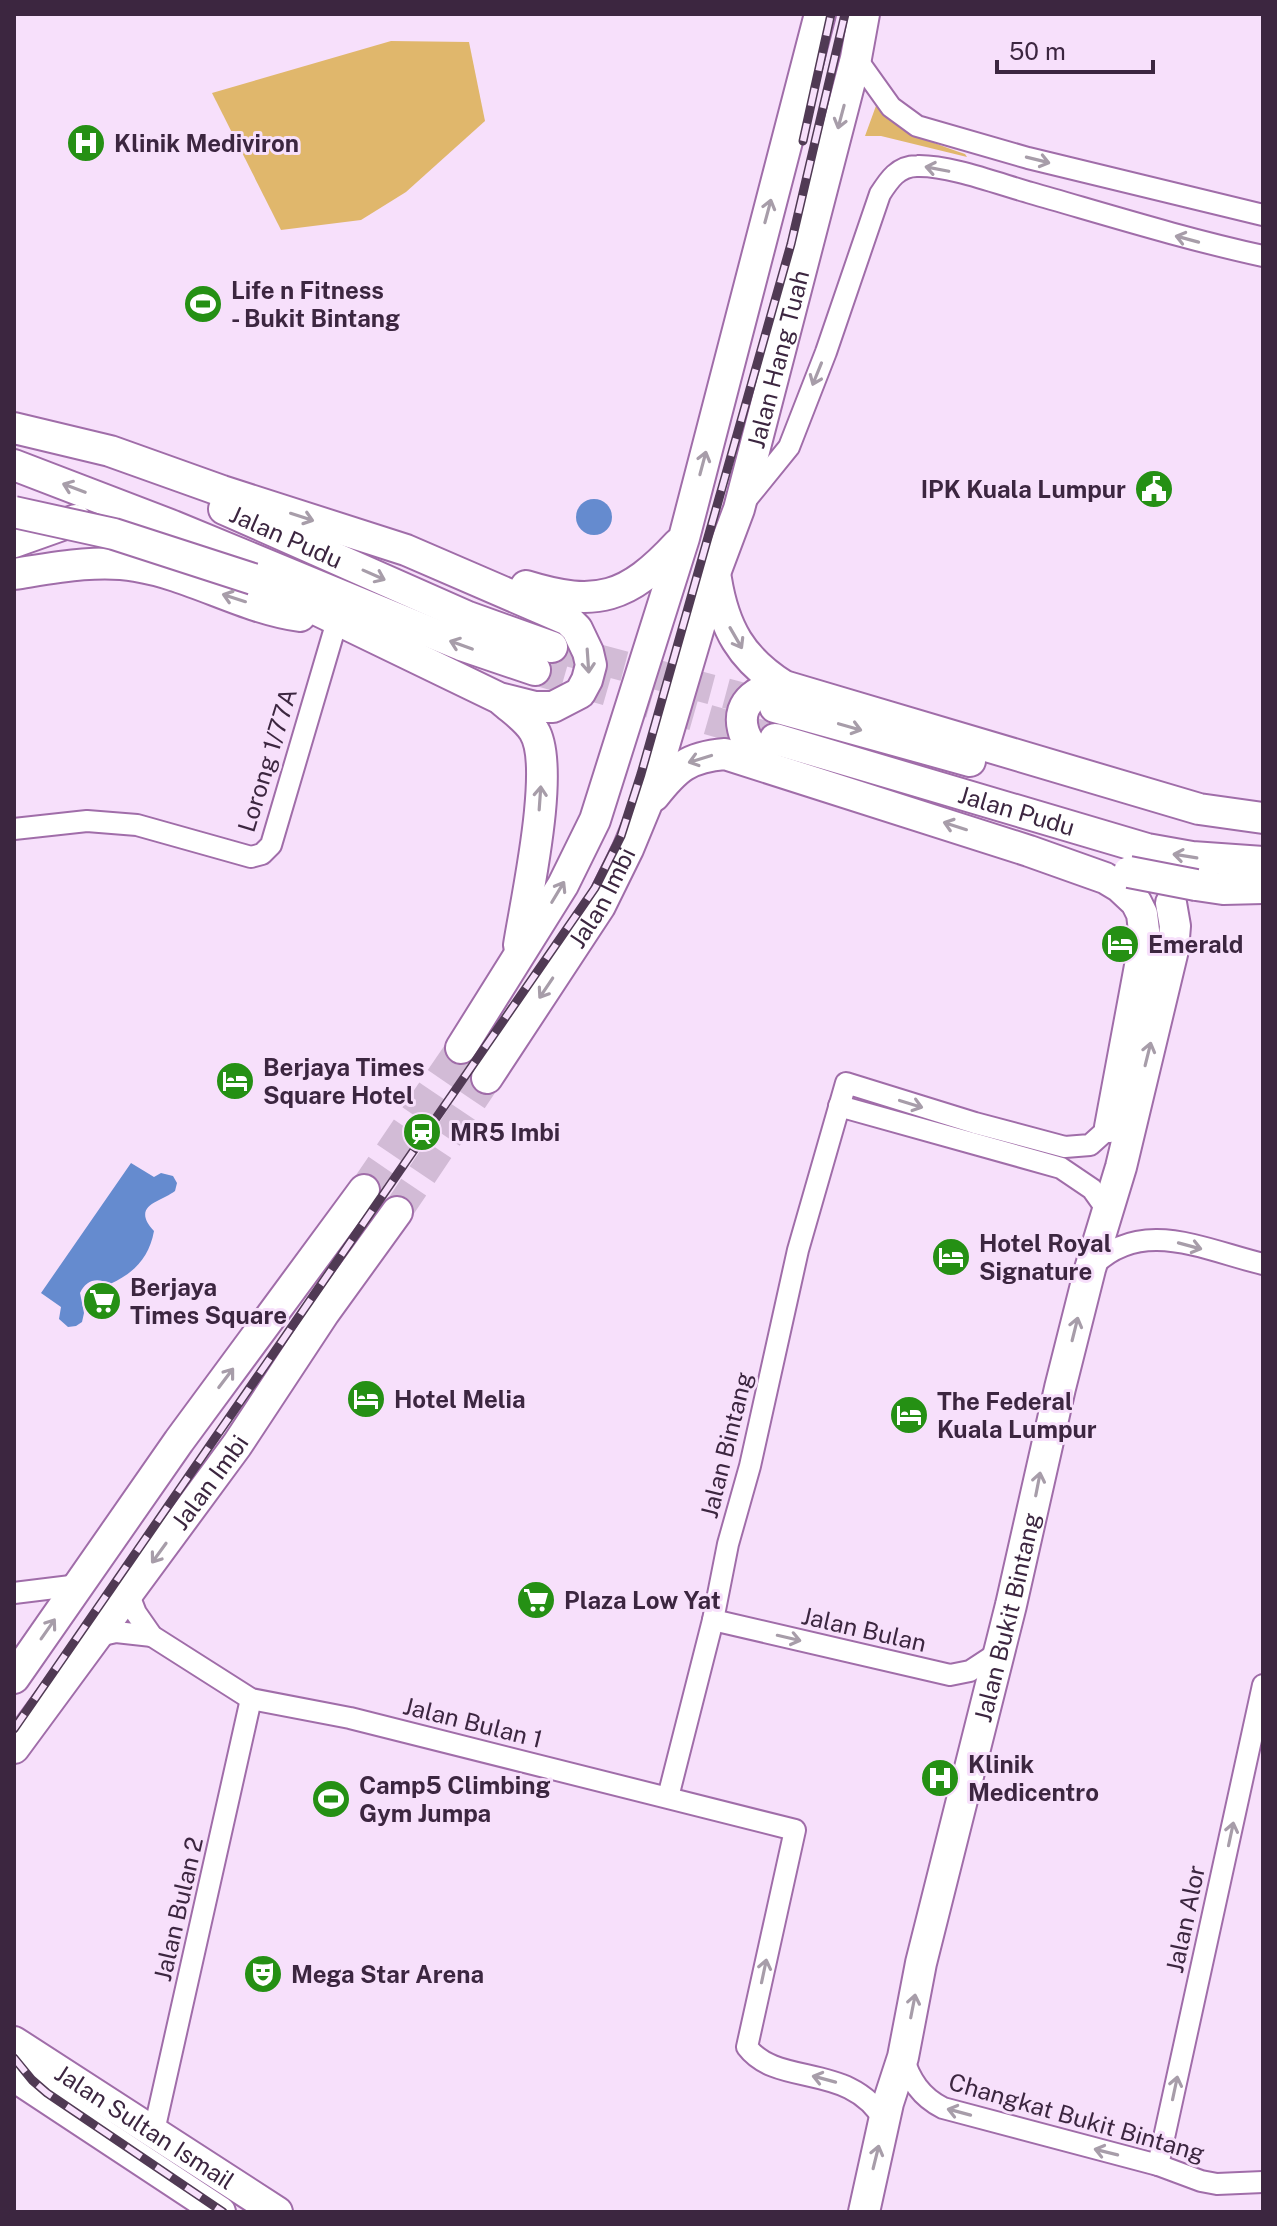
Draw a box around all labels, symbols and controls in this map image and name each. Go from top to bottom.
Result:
scale bar [997,24,1153,74]
text: 50 m [1009,37,1066,65]
one-way arrow [832,104,847,130]
hospital icon: Klinik Mediviron [65,122,107,164]
place label: Klinik Mediviron [114,129,299,157]
one-way arrow [1025,153,1050,168]
one-way arrow [924,161,950,176]
one-way arrow [762,198,777,224]
one-way arrow [1175,231,1201,246]
street label: Jalan Hang Tuah [741,267,814,451]
place label: Life n Fitness - Bukit Bintang [231,276,400,332]
sports icon: Life n Fitness - Bukit Bintang [182,283,224,325]
one-way arrow [809,361,823,386]
one-way arrow [697,450,712,476]
public building icon: IPK Kuala Lumpur [1133,468,1175,510]
place label: IPK Kuala Lumpur [921,475,1126,503]
one-way arrow [62,480,87,494]
street label: Jalan Pudu [226,499,347,574]
one-way arrow [290,510,315,525]
one-way arrow [362,568,386,583]
one-way arrow [222,590,248,605]
one-way arrow [728,626,744,649]
one-way arrow [449,636,474,651]
one-way arrow [581,648,596,674]
street label: Lorong 1/77A [232,685,302,835]
one-way arrow [837,721,863,736]
one-way arrow [687,752,713,767]
street label: Jalan Pudu [955,780,1078,841]
one-way arrow [533,785,548,812]
one-way arrow [943,818,968,833]
street label: Jalan Imbi [562,843,641,953]
one-way arrow [1173,848,1199,863]
one-way arrow [550,882,566,904]
hotel icon: Emerald [1099,923,1141,965]
place label: Emerald [1148,930,1243,958]
one-way arrow [538,977,554,999]
one-way arrow [1141,1041,1156,1067]
place label: Berjaya Times Square Hotel [263,1053,425,1109]
hotel icon: Berjaya Times Square Hotel [214,1060,256,1102]
one-way arrow [897,1097,923,1112]
station icon: MR5 Imbi [401,1111,443,1153]
place label: MR5 Imbi [450,1118,560,1146]
place label: Hotel Royal Signature [979,1229,1112,1285]
hotel icon: Hotel Royal Signature [930,1236,972,1278]
one-way arrow [1177,1239,1203,1254]
place label: Berjaya Times Square [130,1273,287,1329]
supermarket icon: Berjaya Times Square [81,1280,123,1322]
one-way arrow [1069,1316,1084,1342]
one-way arrow [217,1368,234,1389]
street label: Jalan Bintang [694,1369,758,1521]
hotel icon: Hotel Melia [345,1378,387,1420]
place label: Hotel Melia [394,1385,526,1413]
place label: The Federal Kuala Lumpur [937,1387,1097,1443]
hotel icon: The Federal Kuala Lumpur [888,1394,930,1436]
street label: Jalan Imbi [166,1430,254,1535]
one-way arrow [1031,1472,1046,1497]
street label: Jalan Bukit Bintang [968,1510,1045,1725]
one-way arrow [151,1542,167,1564]
supermarket icon: Plaza Low Yat [515,1579,557,1621]
place label: Plaza Low Yat [564,1586,721,1614]
street label: Jalan Bulan [799,1601,929,1657]
one-way arrow [39,1619,56,1640]
one-way arrow [776,1631,801,1646]
street label: Jalan Bulan 1 [400,1691,546,1753]
place label: Klinik Medicentro [968,1750,1099,1806]
hospital icon: Klinik Medicentro [919,1757,961,1799]
place label: Camp5 Climbing Gym Jumpa [359,1771,551,1827]
sports icon: Camp5 Climbing Gym Jumpa [310,1778,352,1820]
one-way arrow [1224,1822,1239,1848]
street label: Jalan Bulan 2 [148,1834,208,1984]
street label: Jalan Alor [1160,1863,1210,1975]
theatre icon: Mega Star Arena [242,1953,284,1995]
one-way arrow [757,1959,772,1985]
place label: Mega Star Arena [291,1960,484,1988]
one-way arrow [906,1994,921,2019]
street label: Jalan Sultan Ismail [50,2058,240,2195]
street label: Changkat Bukit Bintang [946,2067,1208,2167]
one-way arrow [811,2071,837,2086]
one-way arrow [1168,2076,1183,2102]
one-way arrow [946,2104,972,2119]
one-way arrow [1094,2143,1119,2158]
one-way arrow [870,2145,885,2171]

